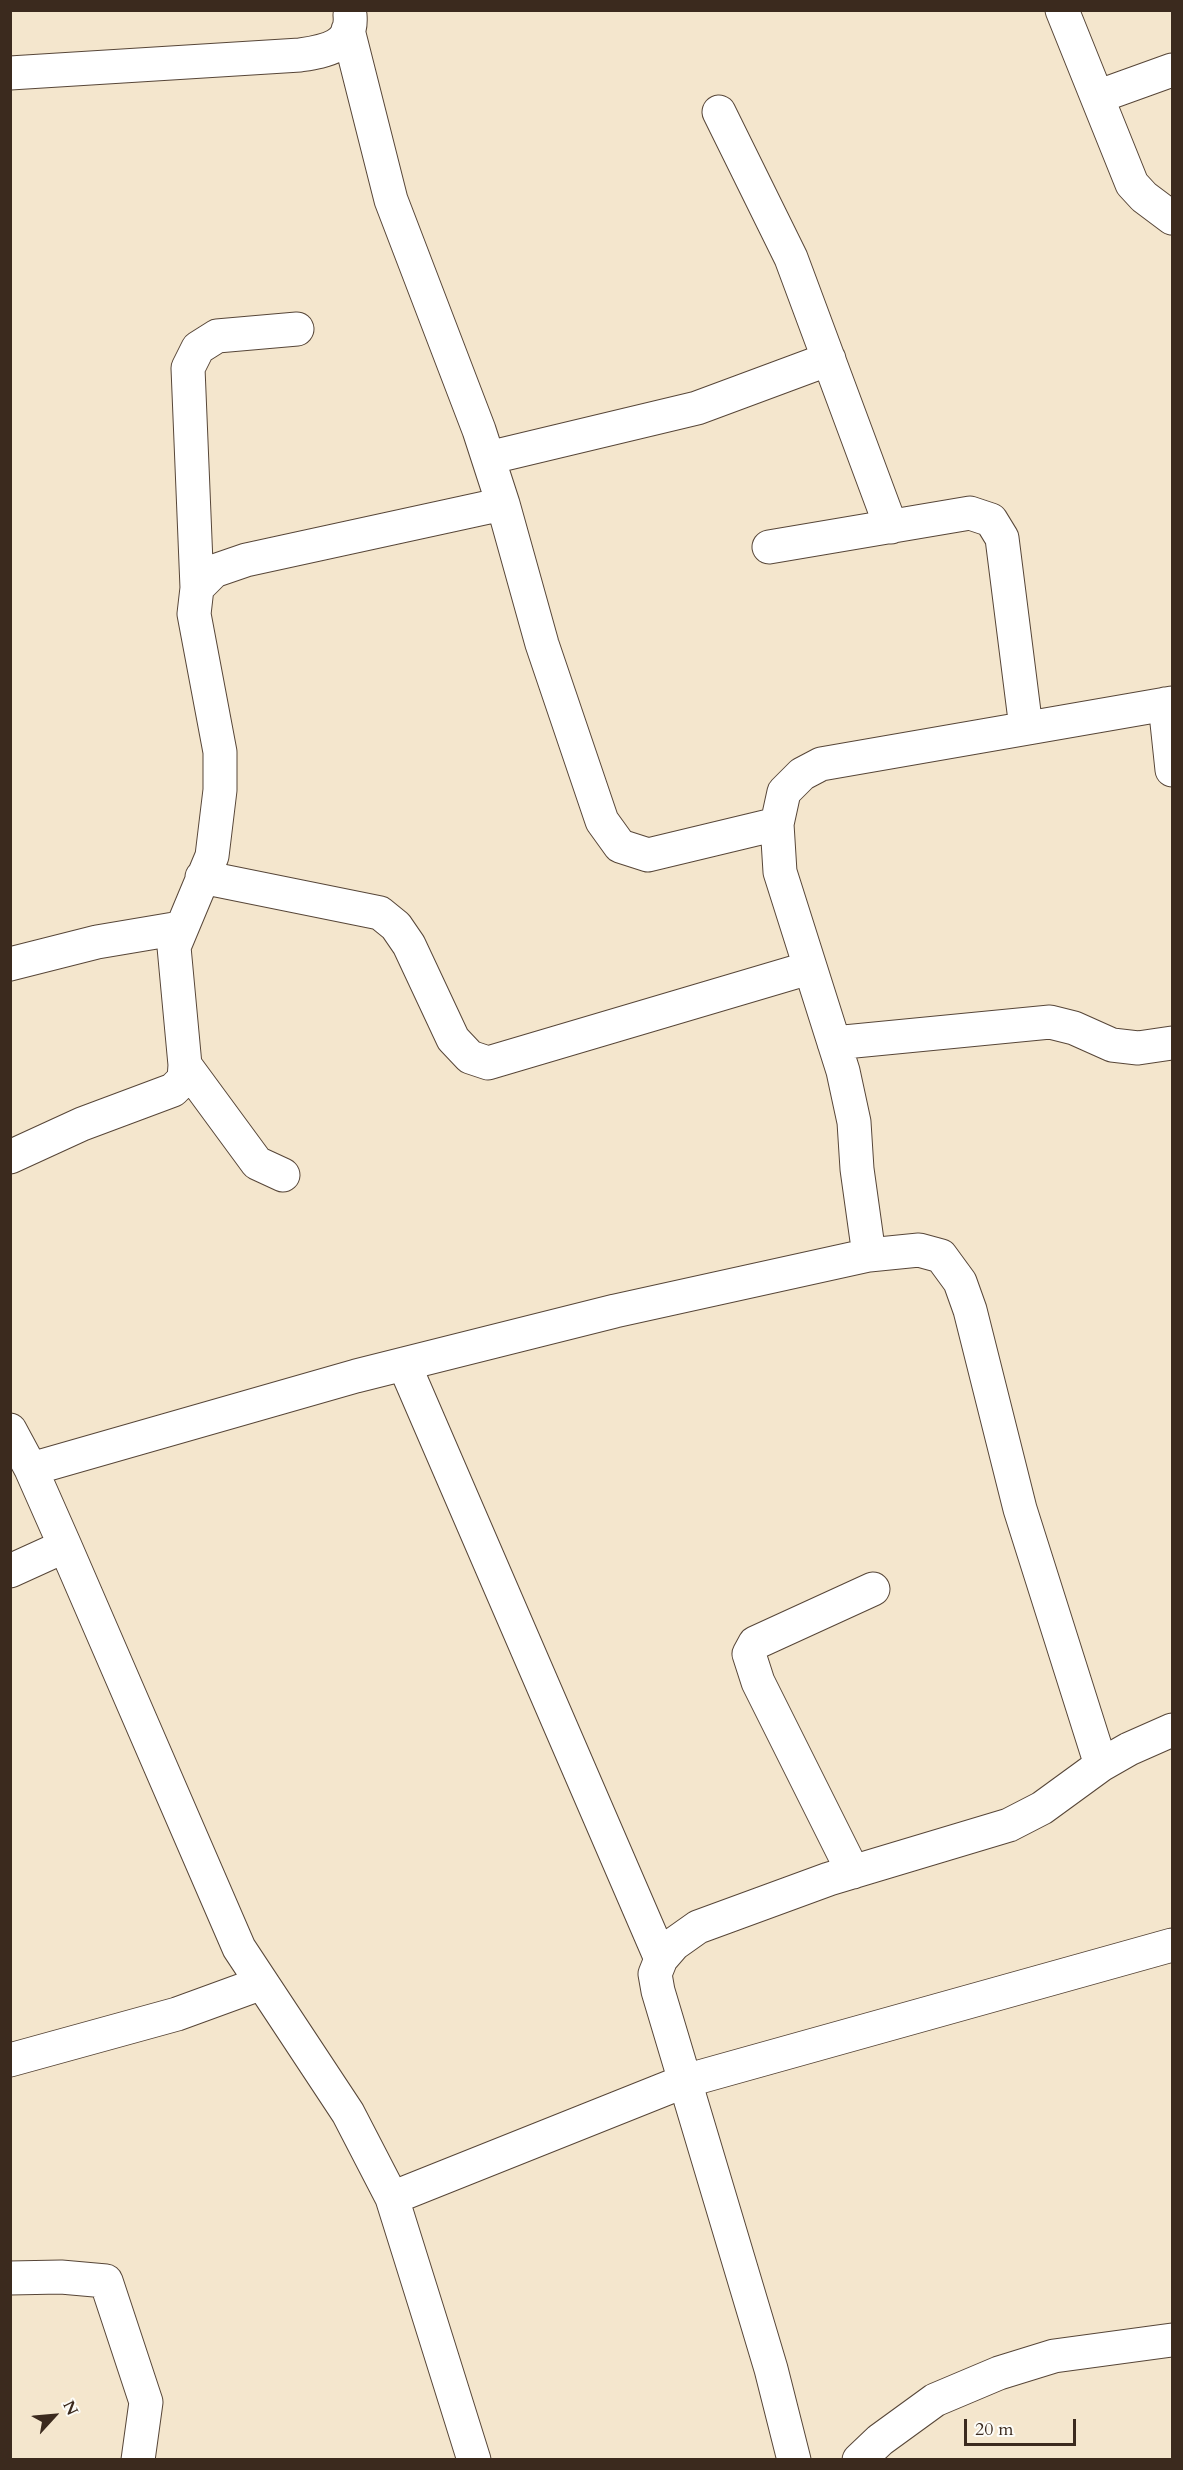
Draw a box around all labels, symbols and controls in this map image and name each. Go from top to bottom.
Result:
north arrow [24,2386,84,2446]
text: N [57,2397,83,2419]
scale bar [967,2407,1080,2445]
text: 20 m [975,2417,1014,2442]

